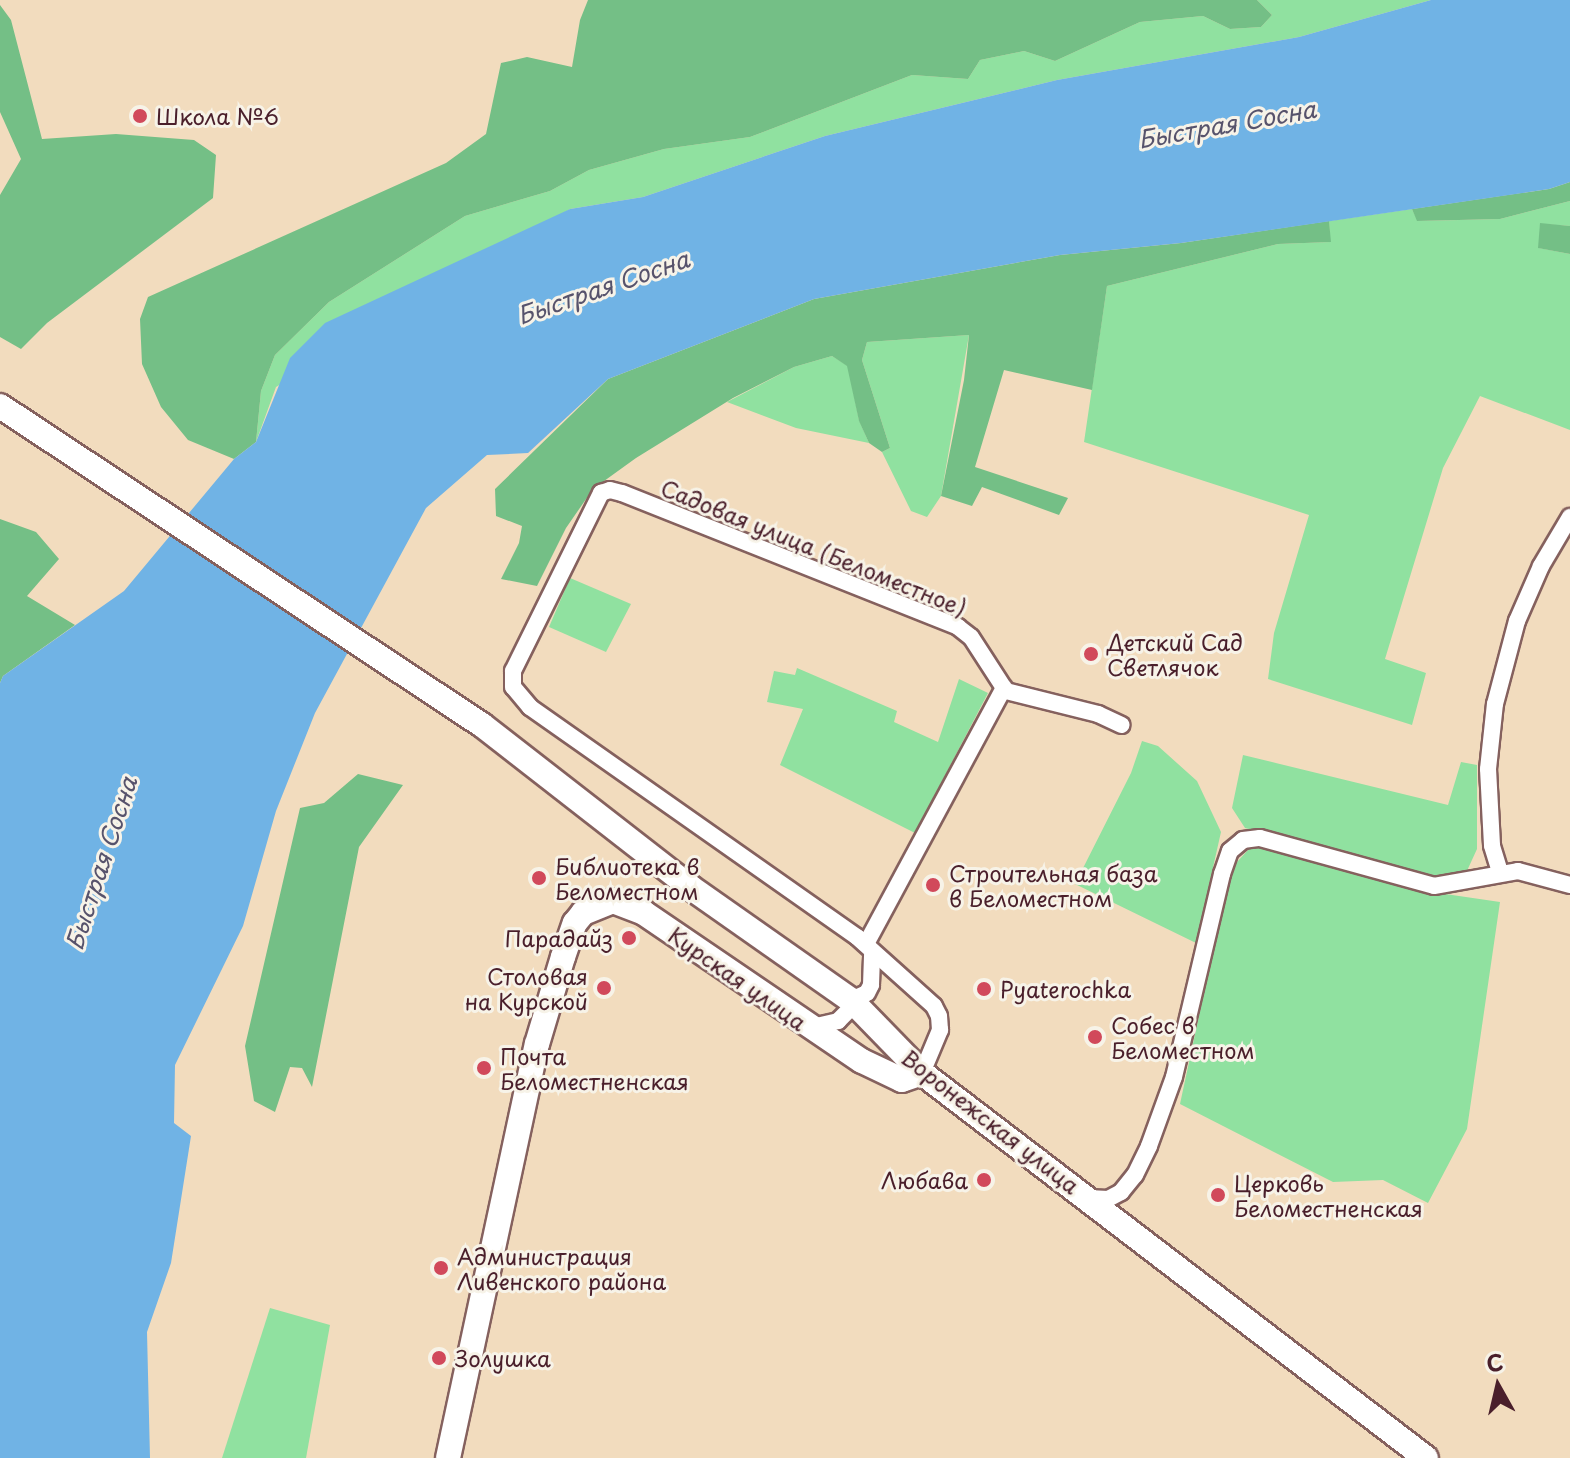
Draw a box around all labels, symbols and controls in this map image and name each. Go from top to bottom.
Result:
water label: Быстрая Сосна [1136,94,1318,154]
place label: Школа №6 [156,103,280,129]
marker: Школа №6 [131,107,149,125]
water label: Быстрая Сосна [513,244,693,330]
street label: Садовая улица (Беломестное) [657,473,971,621]
place label: Детский Сад Светлячок [1107,628,1244,680]
marker: Детский Сад Светлячок [1082,645,1100,663]
water label: Быстрая Сосна [59,773,143,953]
place label: Библиотека в Беломестном [555,852,700,904]
place label: Строительная база в Беломестном [949,859,1158,910]
marker: Библиотека в Беломестном [530,869,548,887]
marker: Строительная база в Беломестном [924,876,942,894]
street label: Курская улица [664,920,812,1036]
place label: Парадайз [505,925,613,951]
marker: Парадайз [620,929,638,947]
place label: Столовая на Курской [464,962,588,1014]
place label: Pyaterochka [1000,976,1131,1002]
marker: Столовая на Курской [595,979,613,997]
marker: Pyaterochka [975,980,993,998]
place label: Собес в Беломестном [1111,1011,1255,1062]
marker: Собес в Беломестном [1086,1028,1104,1046]
place label: Почта Беломестненская [500,1042,689,1094]
street label: Воронежская улица [897,1043,1085,1199]
marker: Почта Беломестненская [475,1059,493,1077]
place label: Любава [881,1167,968,1193]
place label: Церковь Беломестненская [1234,1169,1423,1220]
marker: Любава [975,1171,993,1189]
marker: Церковь Беломестненская [1209,1186,1227,1204]
place label: Администрация Ливенского района [457,1242,667,1294]
marker: Администрация Ливенского района [432,1259,450,1277]
text: С [1484,1344,1505,1379]
place label: Золушка [455,1345,551,1371]
north arrow [1458,1346,1538,1426]
marker: Золушка [430,1349,448,1367]

